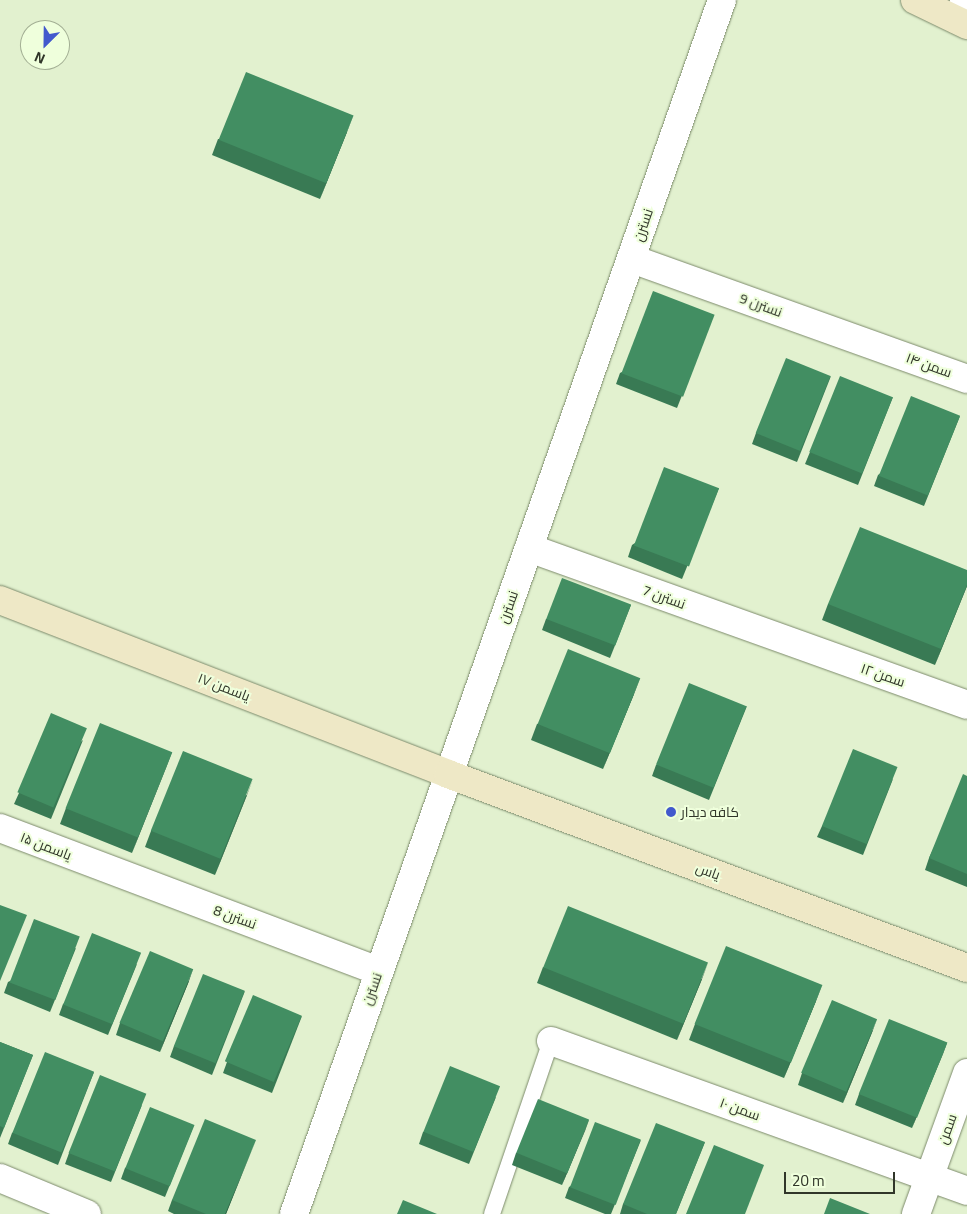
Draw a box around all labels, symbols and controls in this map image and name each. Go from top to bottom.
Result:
north arrow [20,20,70,70]
text: N [30,44,49,72]
street label: نسترن [630,206,656,244]
street label: نسترن 9 [737,290,785,320]
street label: سمن ۱۴ [904,349,954,381]
street label: نسترن 7 [640,582,688,612]
street label: نسترن [494,588,522,626]
street label: سمن ۱۲ [859,660,907,690]
street label: یاسمن ۱۷ [195,669,253,705]
place label: کافه دیدار [681,804,739,820]
marker: کافه دیدار [665,806,677,818]
street label: یاسمن ۱۵ [18,829,74,863]
street label: یاس [693,859,723,883]
street label: نسترن 8 [211,902,259,932]
street label: نسترن [359,970,385,1008]
street label: سمن ۱۰ [718,1094,762,1124]
street label: سمن [934,1112,960,1146]
scale bar [787,1162,898,1194]
text: 20 m [792,1166,825,1195]

